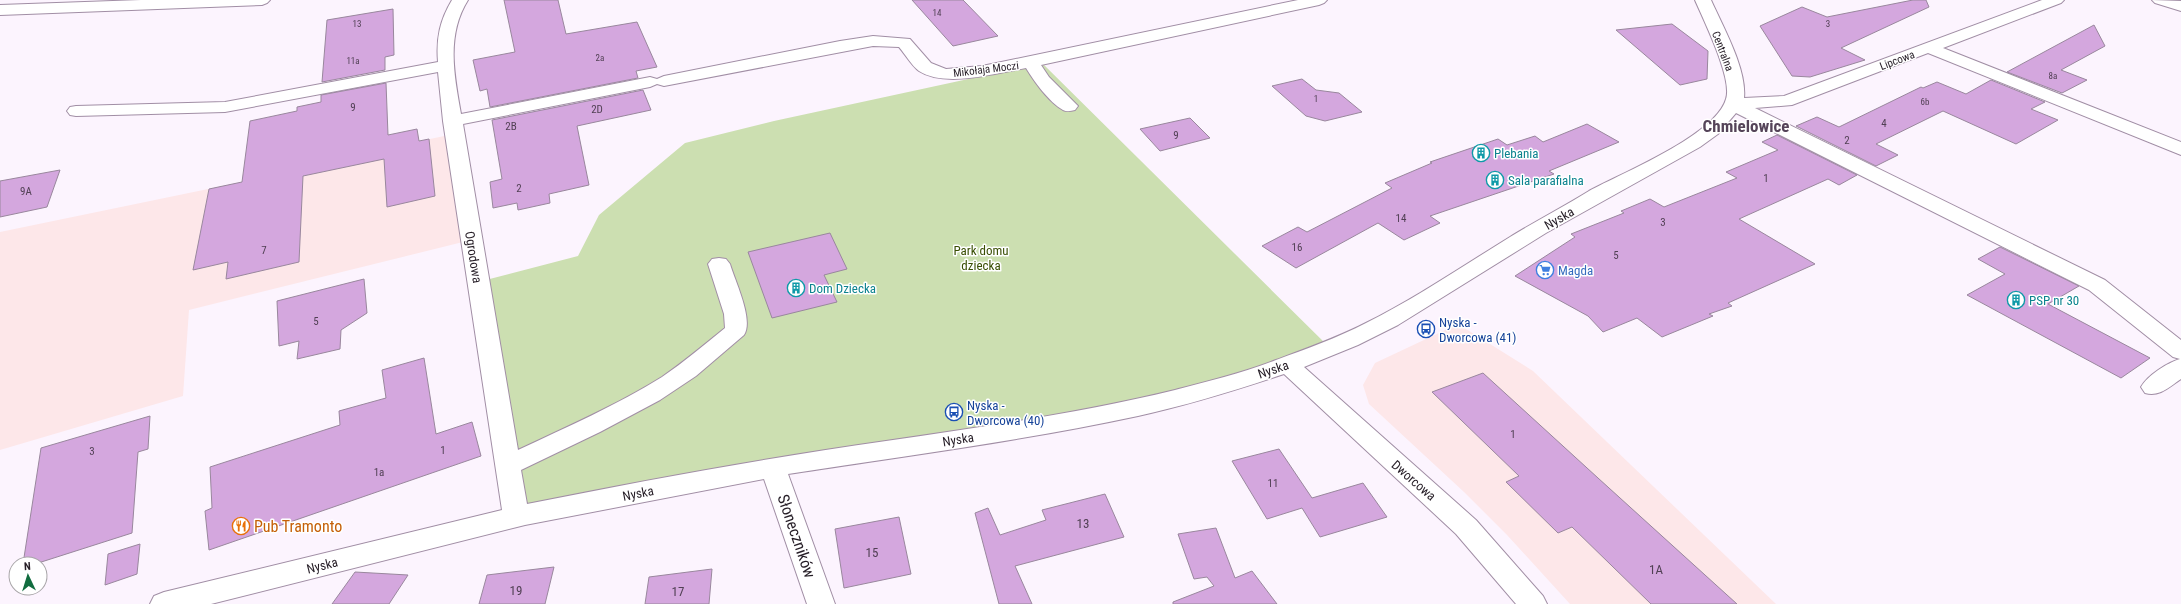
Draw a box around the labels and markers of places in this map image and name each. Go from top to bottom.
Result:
building icon: Plebania [1471,143,1491,163]
place label: Plebania [1494,146,1538,161]
building icon: Sala parafialna [1485,170,1505,190]
place label: Sala parafialna [1508,173,1584,188]
supermarket icon: Magda [1535,260,1555,280]
place label: Magda [1558,263,1593,278]
building icon: Dom Dziecka [786,278,806,298]
place label: Dom Dziecka [809,281,876,296]
building icon: PSP nr 30 [2006,290,2026,310]
place label: PSP nr 30 [2029,293,2079,308]
place label: Nyska - Dworcowa (41) [1439,315,1517,345]
bus stop icon: Nyska - Dworcowa (41) [1416,319,1436,339]
place label: Nyska - Dworcowa (40) [967,398,1045,428]
bus stop icon: Nyska - Dworcowa (40) [944,402,964,422]
restaurant icon: Pub Tramonto [231,516,251,536]
place label: Pub Tramonto [254,517,342,536]

